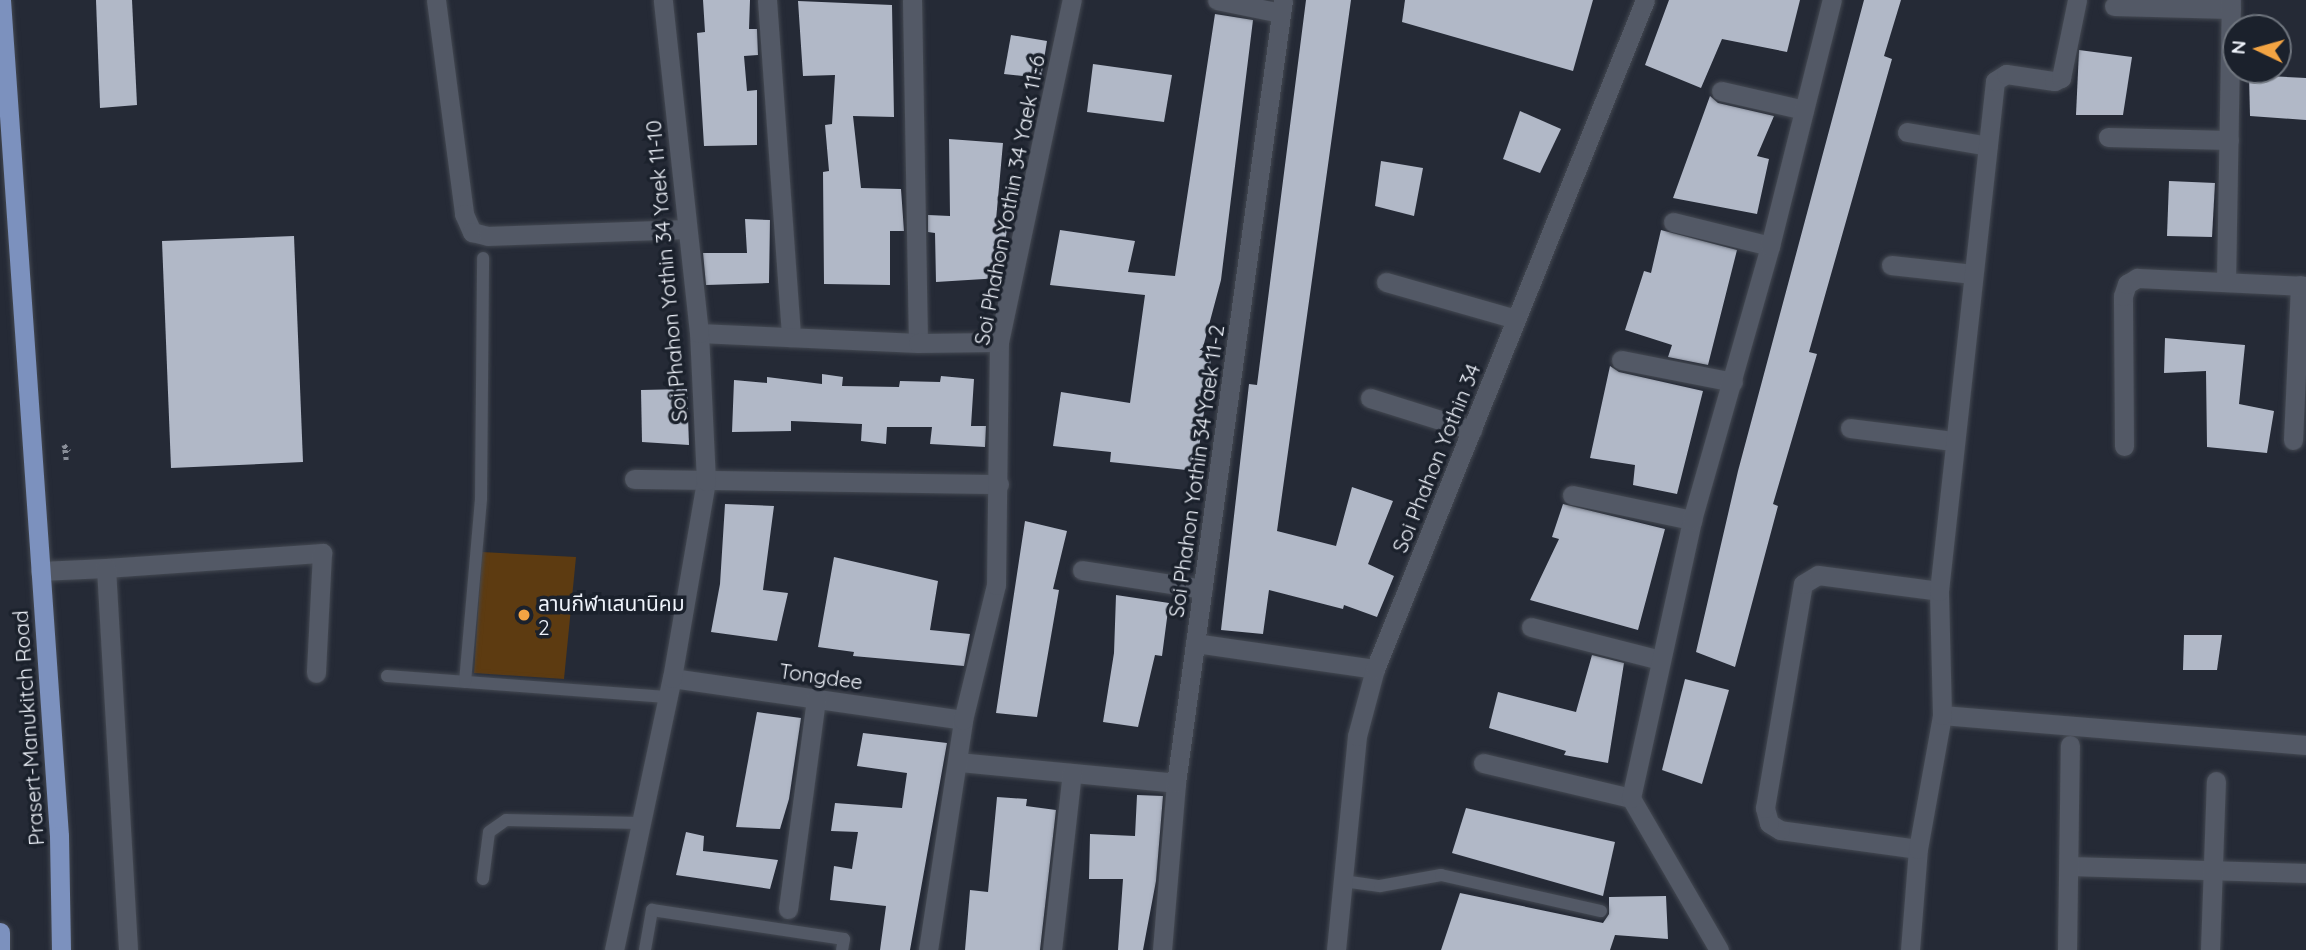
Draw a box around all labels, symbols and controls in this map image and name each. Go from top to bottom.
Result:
north arrow [2222,14,2292,84]
text: N [2226,39,2251,55]
street label: Soi Phahon Yothin 34 Yaek 11-6 [969,53,1049,347]
street label: Soi Phahon Yothin 34 Yaek 11-10 [640,119,692,423]
street label: Soi Phahon Yothin 34 Yaek 11-2 [1163,323,1229,619]
street label: Soi Phahon Yothin 34 [1387,360,1485,556]
place label: ลานกีฬาเสนานิคม 2 [538,590,685,640]
marker: ลานกีฬาเสนานิคม 2 [516,607,532,623]
street label: Prasert-Manukitch Road [7,610,49,846]
street label: Tongdee [778,658,864,694]

